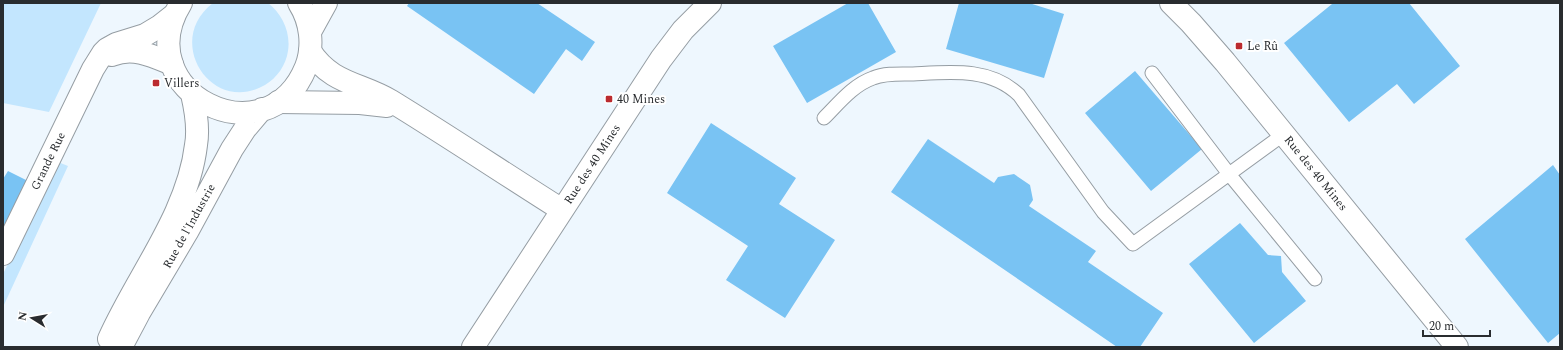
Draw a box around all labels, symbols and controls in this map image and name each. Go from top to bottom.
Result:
place label: Le Rû [1247,37,1278,56]
marker: Le Rû [1234,41,1244,51]
place label: Villers [164,74,199,93]
marker: Villers [151,78,161,88]
place label: 40 Mines [617,90,665,109]
marker: 40 Mines [604,94,614,104]
street label: Rue des 40 Mines [559,120,626,208]
street label: Grande Rue [26,129,71,194]
street label: Rue des 40 Mines [1279,131,1352,215]
street label: Rue de l'Industrie [158,180,221,272]
north arrow [12,298,52,338]
text: N [13,310,32,322]
scale bar [1423,312,1490,338]
text: 20 m [1429,317,1454,336]

